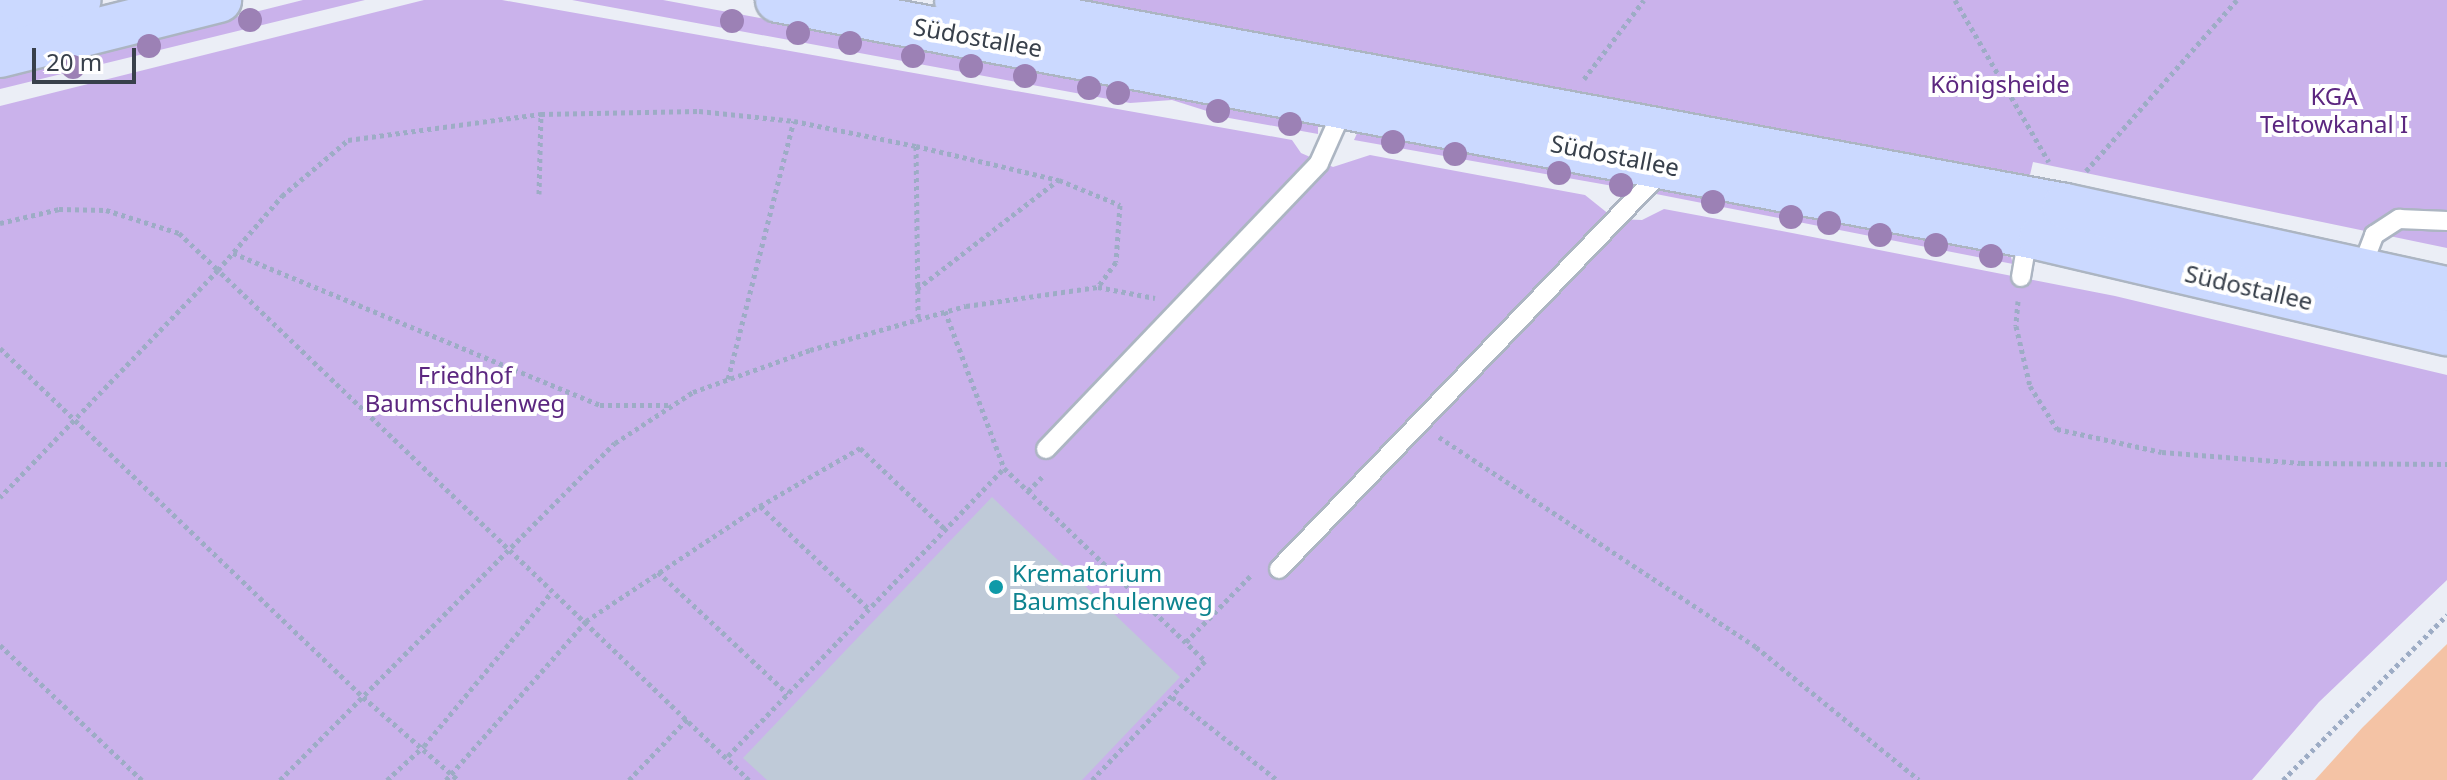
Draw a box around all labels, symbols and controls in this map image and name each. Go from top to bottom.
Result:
street label: Südostallee [911,11,1045,63]
scale bar [36,32,140,82]
text: 20 m [46,45,102,78]
park label: Königsheide [1930,70,2070,98]
park label: KGA Teltowkanal I [2260,82,2408,138]
street label: Südostallee [1548,128,1682,182]
street label: Südostallee [2182,258,2316,316]
park label: Friedhof Baumschulenweg [365,361,565,417]
place label: Krematorium Baumschulenweg [1012,559,1213,615]
marker: Krematorium Baumschulenweg [987,578,1005,596]

